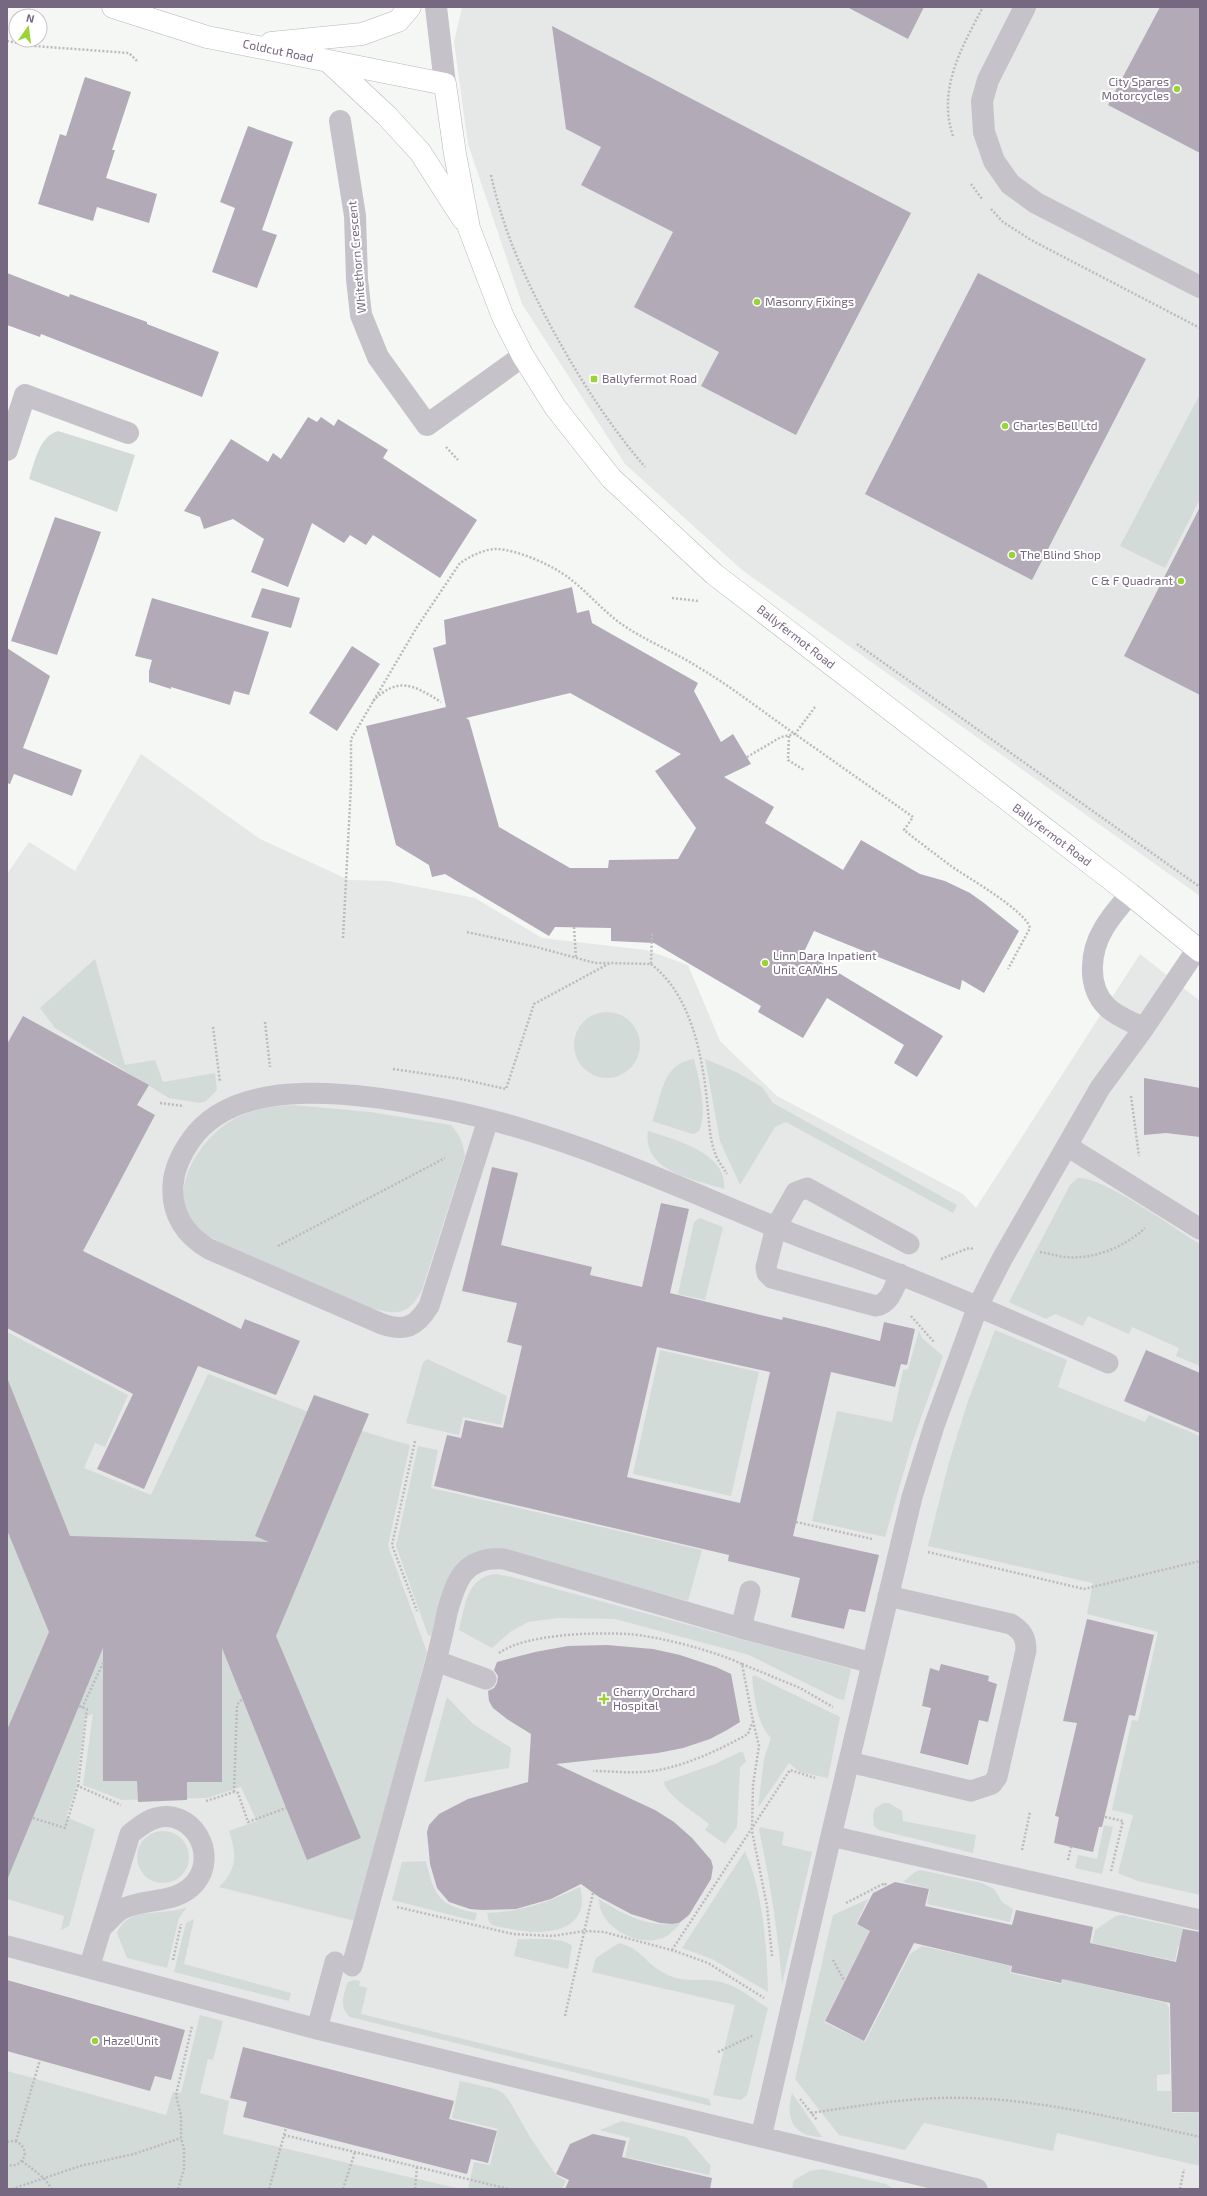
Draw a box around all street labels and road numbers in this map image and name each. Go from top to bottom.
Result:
street label: Coldcut Road [242,36,315,64]
street label: Whitethorn Crescent [344,200,368,314]
street label: Ballyfermot Road [755,601,838,671]
street label: Ballyfermot Road [1010,800,1095,868]

